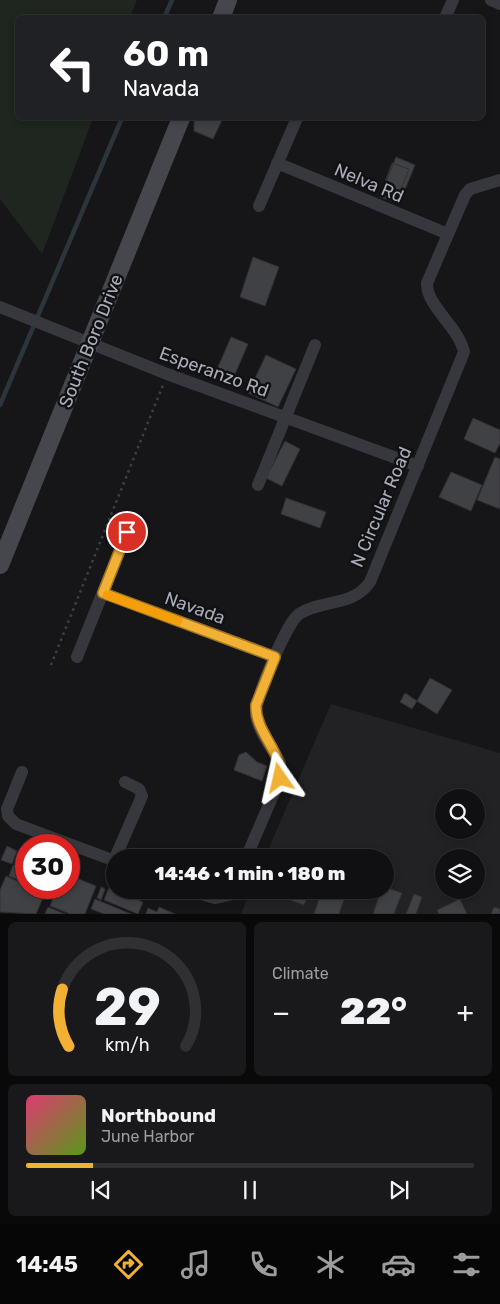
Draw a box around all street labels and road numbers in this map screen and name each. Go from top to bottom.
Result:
street label: Nelva Rd [331,159,407,207]
street label: South Boro Drive [54,271,128,411]
street label: Esperanzo Rd [156,342,272,402]
street label: N Circular Road [346,444,416,570]
street label: Navada [162,587,228,629]

